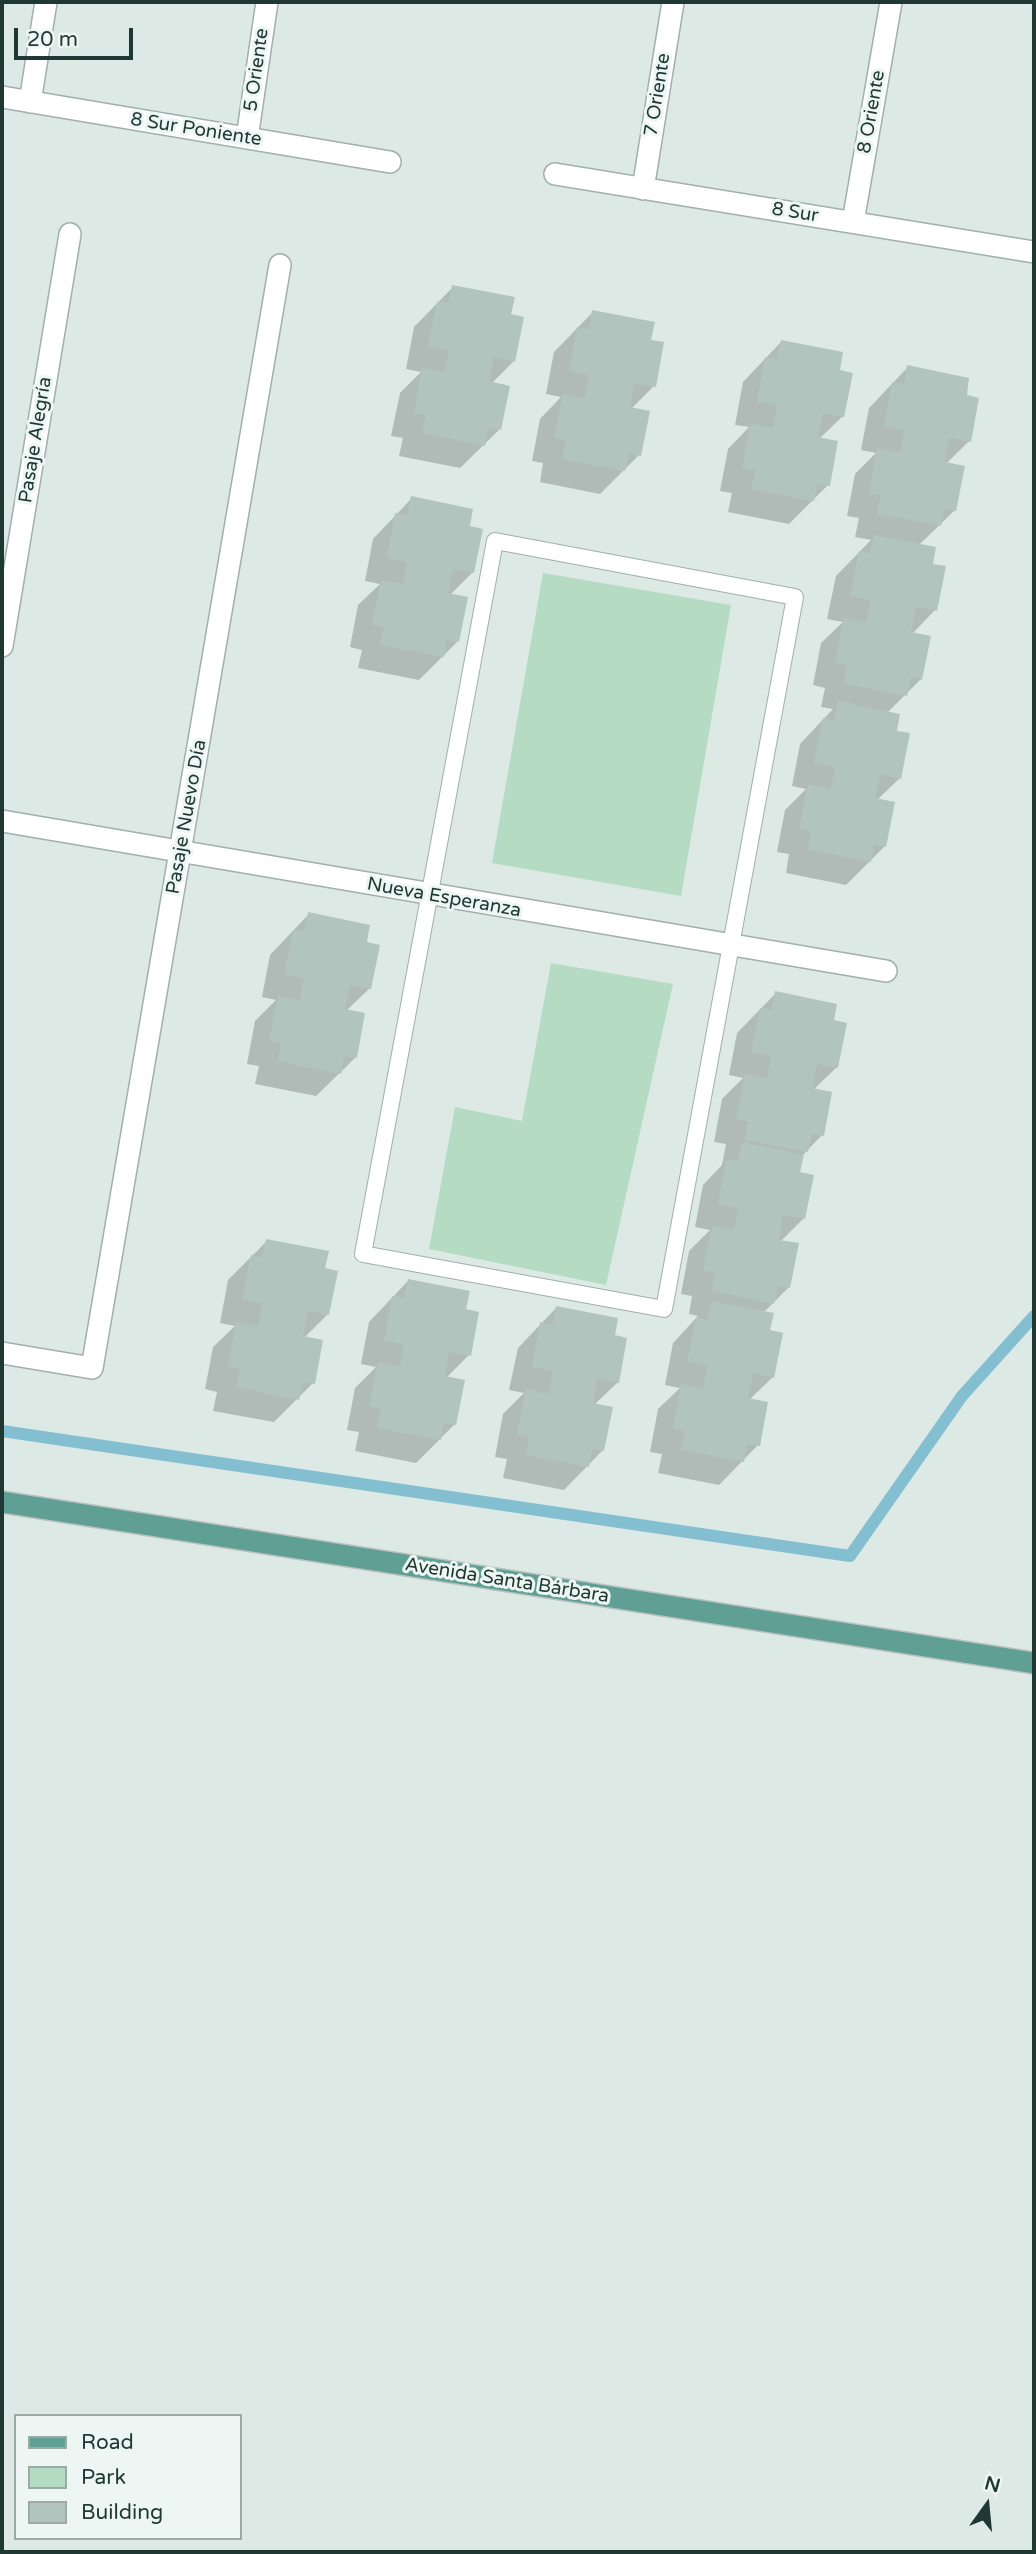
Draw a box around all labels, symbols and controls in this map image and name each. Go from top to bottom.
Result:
scale bar [18,14,136,58]
text: 20 m [27,27,78,52]
street label: 5 Oriente [240,27,274,113]
street label: 7 Oriente [640,52,676,138]
street label: 8 Oriente [853,69,891,155]
street label: 8 Sur Poniente [129,108,263,152]
street label: 8 Sur [770,198,820,228]
street label: Pasaje Alegría [15,375,57,505]
street label: Pasaje Nuevo Día [162,738,212,896]
street label: Nueva Esperanza [365,873,523,923]
street label: Avenida Santa Bárbara [403,1554,611,1608]
legend [14,2414,242,2540]
text: Road [81,2430,134,2455]
text: Park [81,2465,126,2490]
north arrow [952,2470,1022,2540]
text: N [982,2472,1003,2497]
text: Building [81,2500,163,2525]

